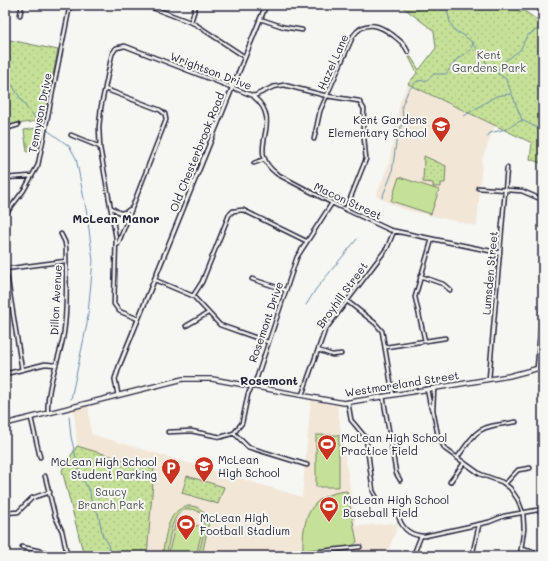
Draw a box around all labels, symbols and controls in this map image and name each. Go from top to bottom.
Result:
street label: Hazel Lane [314,31,352,92]
park label: Kent Gardens Park [452,47,526,75]
street label: Wrightson Drive [168,48,254,93]
street label: Tennyson Drive [24,71,55,154]
street label: Old Chesterbrook Road [166,90,227,214]
place label: Kent Gardens Elementary School [328,112,427,140]
school or university icon: Kent Gardens Elementary School [430,115,452,143]
street label: Macon Street [312,178,385,223]
district label: McLean Manor [72,210,160,226]
street label: Lumsden Street [478,230,501,316]
street label: Broyhill Street [313,259,371,331]
street label: Dillon Avenue [46,264,65,336]
street label: Rosemont Drive [245,279,286,364]
street label: Westmoreland Street [344,367,460,400]
district label: Rosemont [240,372,298,388]
place label: McLean High School Practice Field [341,430,447,458]
sports icon: McLean High School Practice Field [316,433,338,461]
place label: McLean High School [218,452,280,480]
place label: McLean High School Student Parking [51,454,157,482]
school or university icon: McLean High School [193,455,215,483]
parking icon: McLean High School Student Parking [160,457,182,485]
park label: Saucy Branch Park [78,484,144,512]
place label: McLean High School Baseball Field [343,492,449,520]
sports icon: McLean High School Baseball Field [318,495,340,523]
place label: McLean High Football Stadium [200,510,290,538]
sports icon: McLean High Football Stadium [175,513,197,541]

